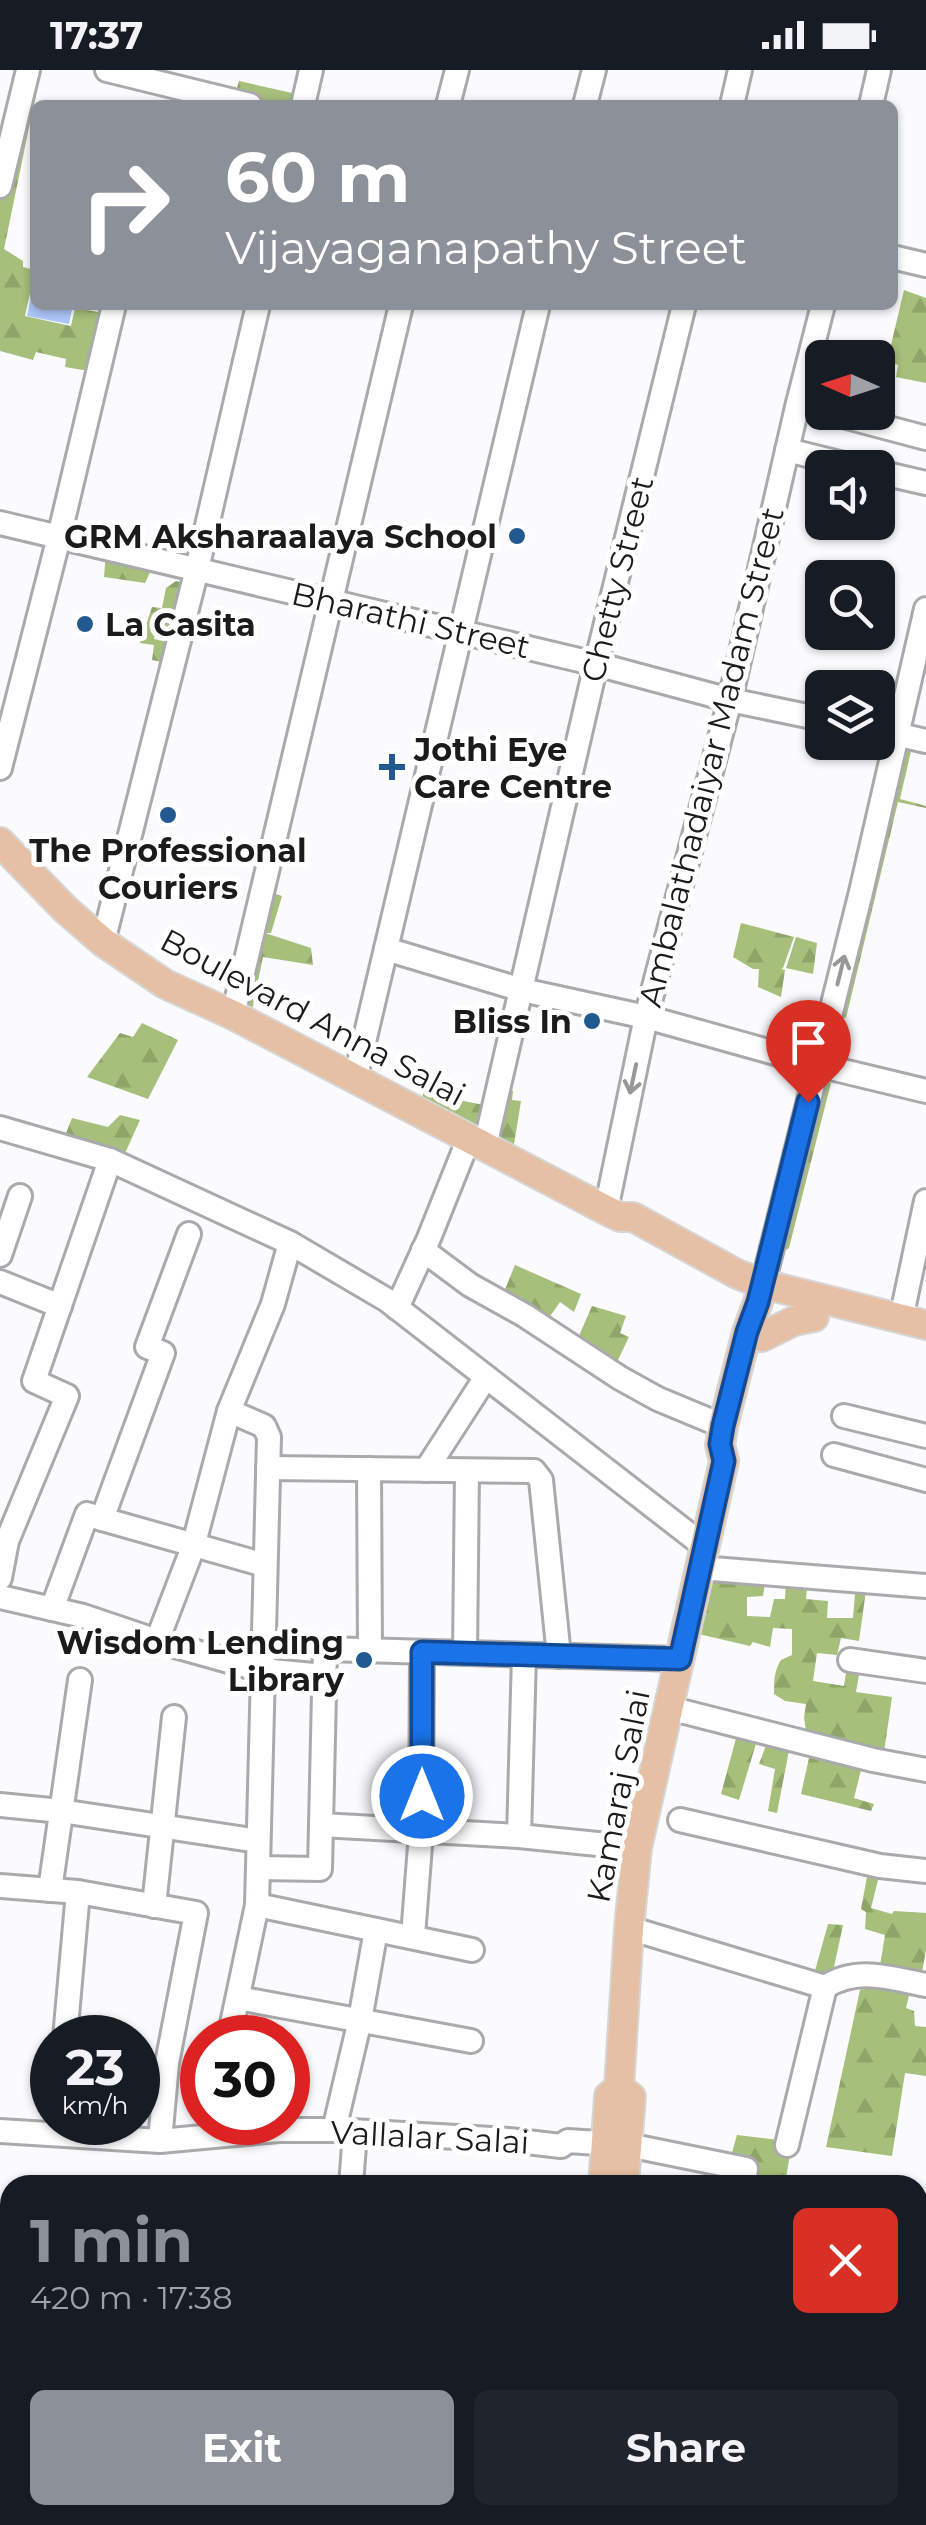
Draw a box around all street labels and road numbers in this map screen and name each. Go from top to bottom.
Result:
street label: Chetty Street [573,472,661,686]
street label: Ambalathadaiyar Madam Street [630,503,792,1011]
street label: Bharathi Street [288,574,534,666]
street label: Boulevard Anna Salai [154,920,472,1114]
street label: Kamaraj Salai [578,1686,658,1906]
street label: Vallalar Salai [330,2112,530,2162]

